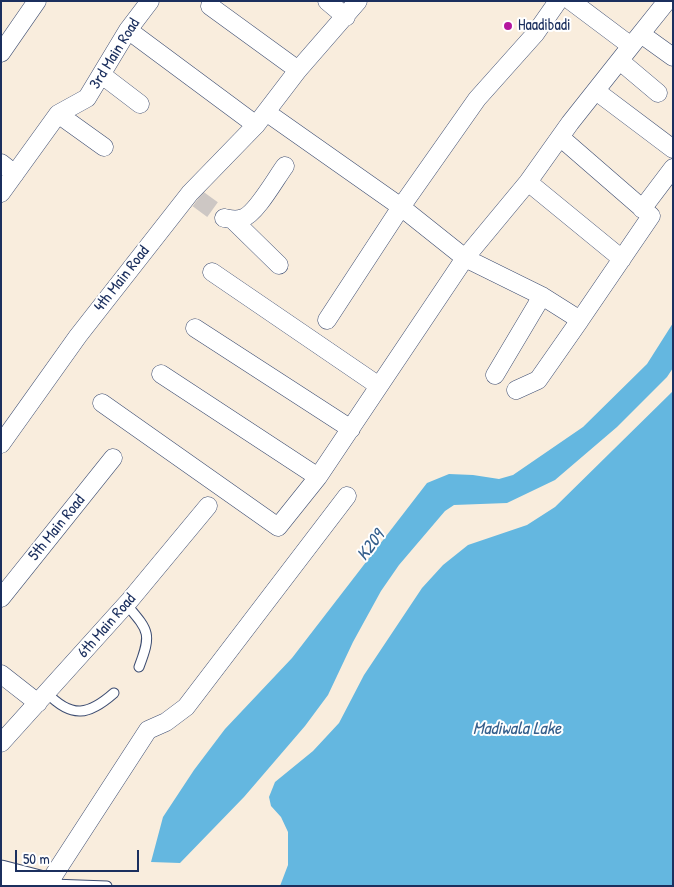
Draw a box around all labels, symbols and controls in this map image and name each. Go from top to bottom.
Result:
street label: 3rd Main Road [86,15,144,93]
place label: Haadibadi [518,16,571,36]
marker: Haadibadi [502,20,514,32]
street label: 4th Main Road [90,242,154,316]
street label: 5th Main Road [25,491,89,565]
water label: K209 [353,527,389,565]
street label: 6th Main Road [74,590,140,662]
water label: Madiwala Lake [473,718,561,740]
scale bar [18,840,141,872]
text: 50 m [23,848,50,869]

